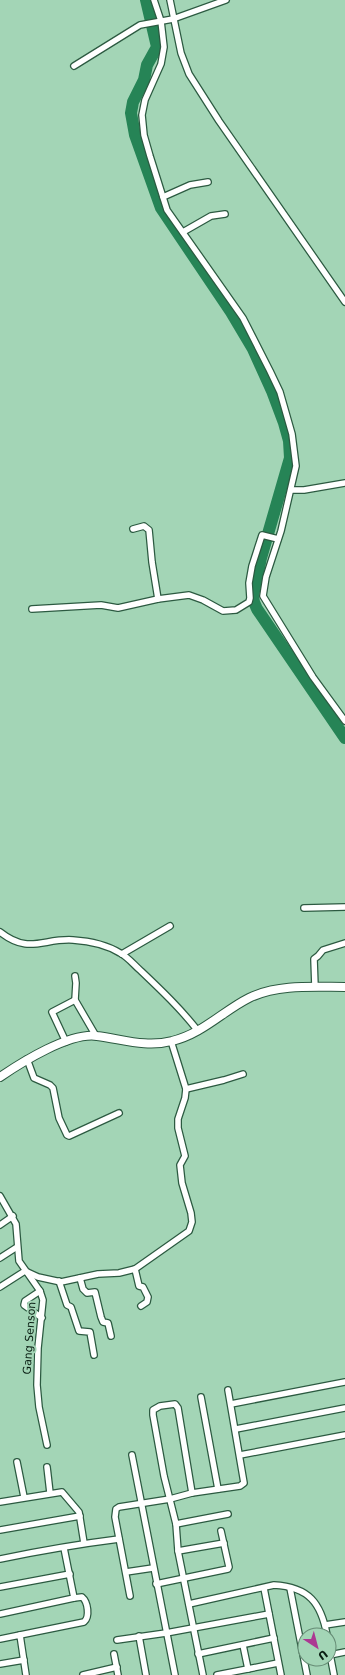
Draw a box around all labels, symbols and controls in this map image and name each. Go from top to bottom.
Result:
street label: Gang Senson [20,1301,39,1375]
north arrow [297,1627,337,1667]
text: U [315,1647,330,1663]

